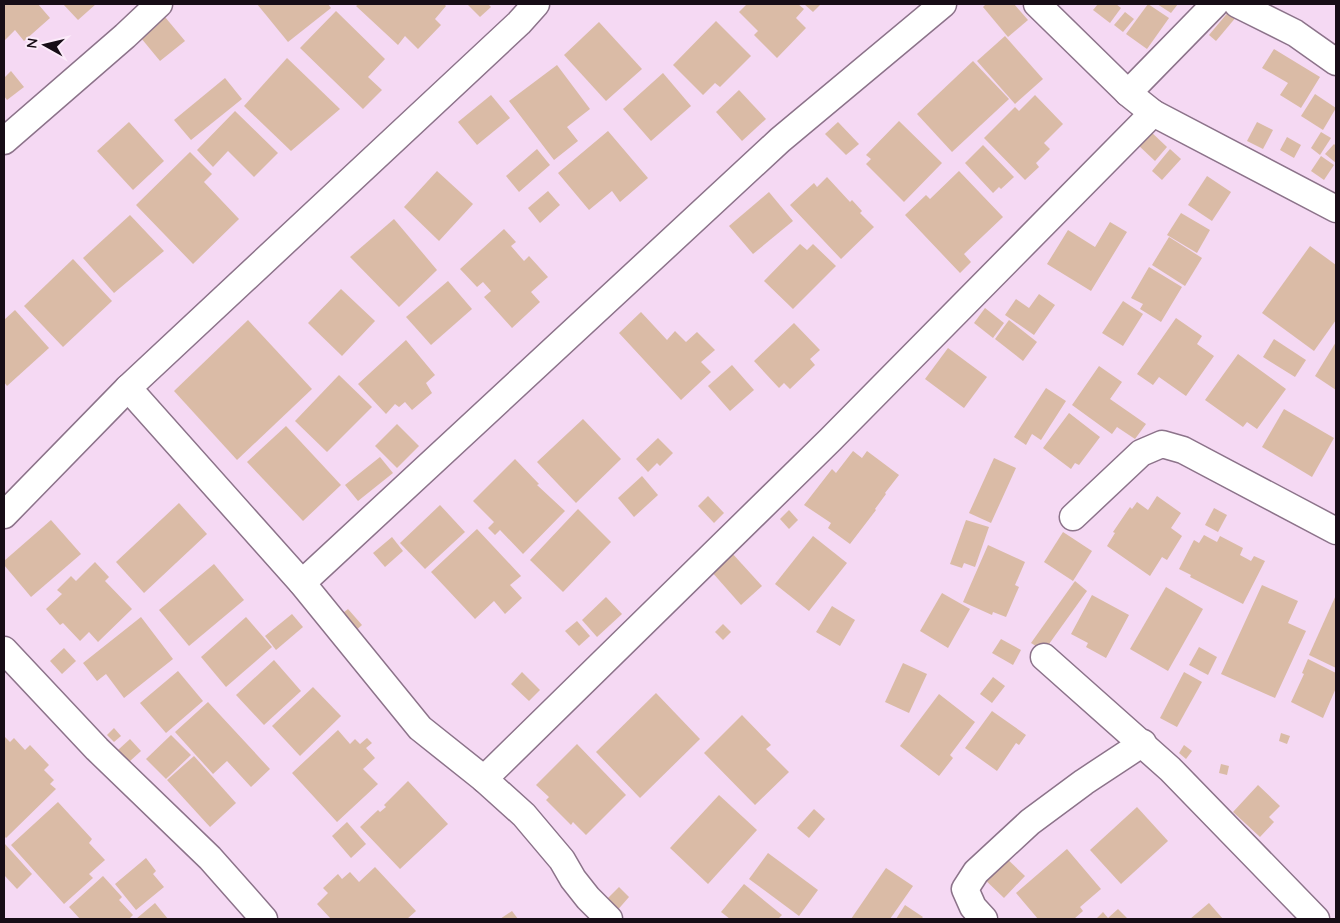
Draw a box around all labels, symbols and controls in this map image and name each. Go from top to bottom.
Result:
north arrow [20,20,70,70]
text: N [22,37,42,50]

